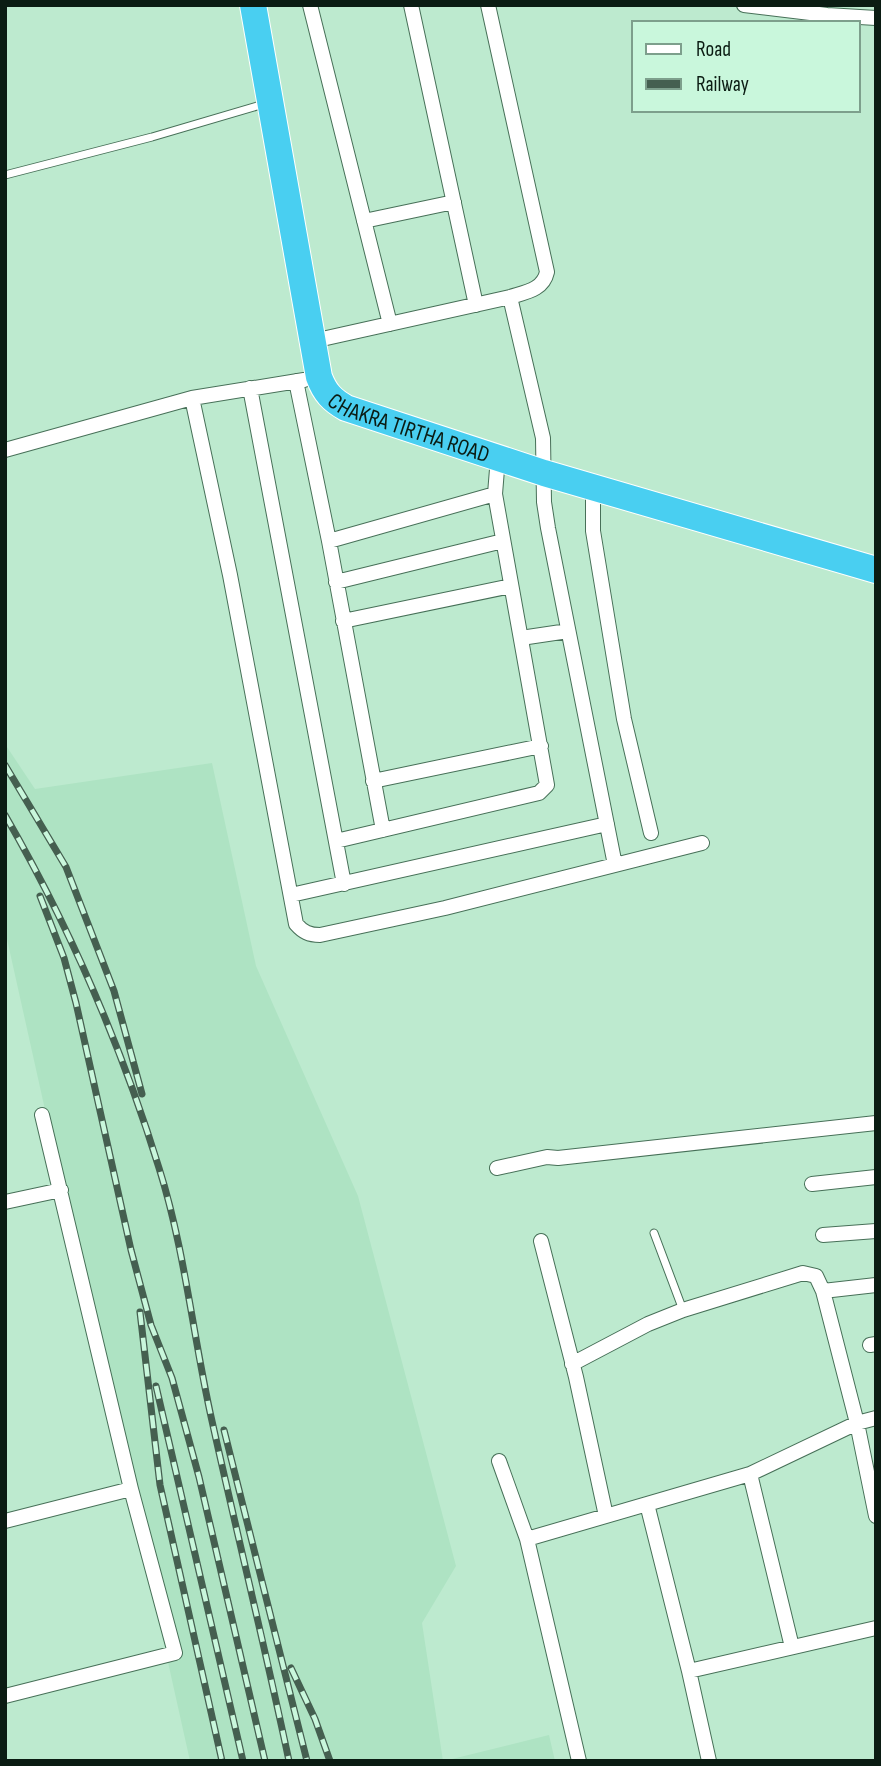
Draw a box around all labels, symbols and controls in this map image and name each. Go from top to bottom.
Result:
legend [632,21,860,112]
text: Road [696,37,731,62]
text: Railway [696,72,749,97]
street label: CHAKRA TIRTHA ROAD [322,387,493,469]

